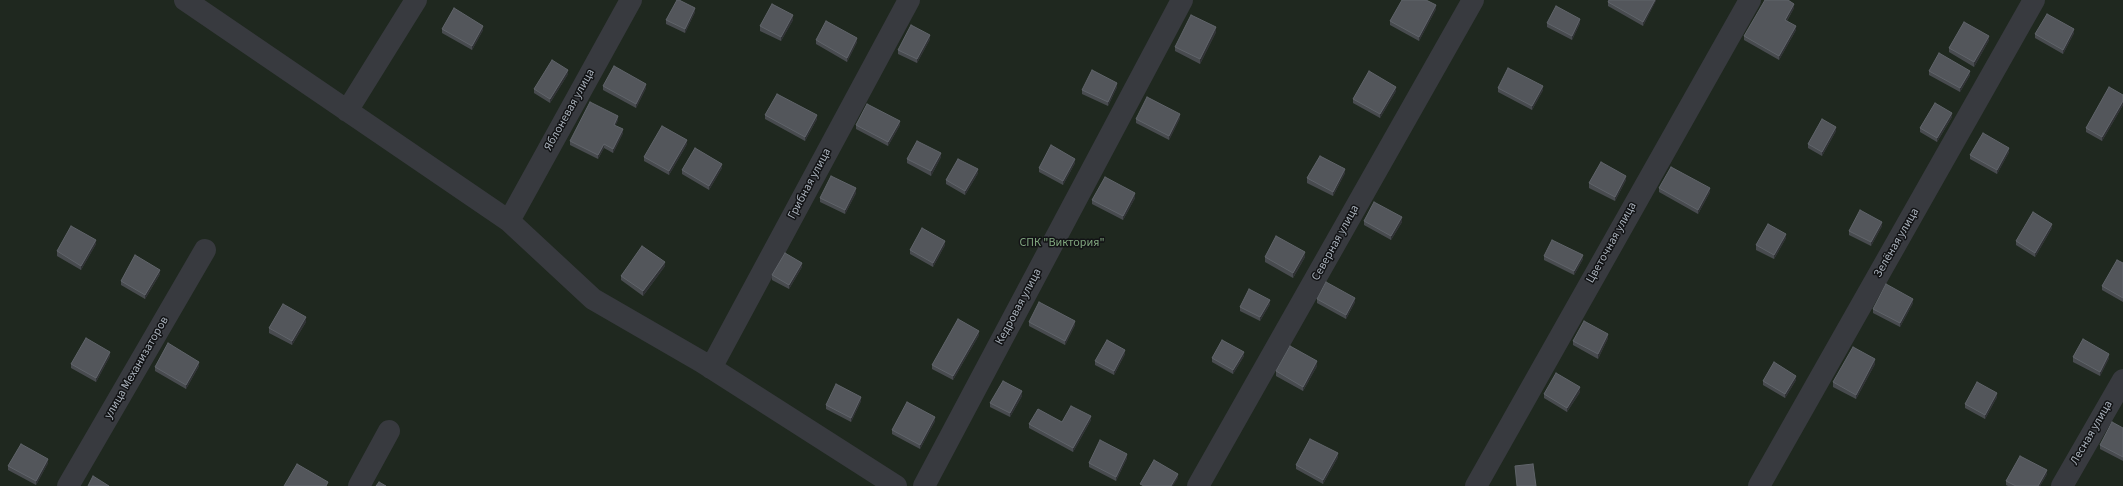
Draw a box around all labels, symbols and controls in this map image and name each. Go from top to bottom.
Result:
street label: Яблоневая улица [542,67,598,153]
street label: Грибная улица [785,146,835,222]
street label: Цветочная улица [1584,200,1640,286]
street label: Северная улица [1309,203,1363,283]
street label: Зелёная улица [1871,206,1923,280]
park label: СПК "Виктория" [1019,236,1105,250]
street label: Кедровая улица [993,266,1045,348]
street label: улица Механизаторов [102,314,172,422]
street label: Лесная улица [2068,398,2116,468]

